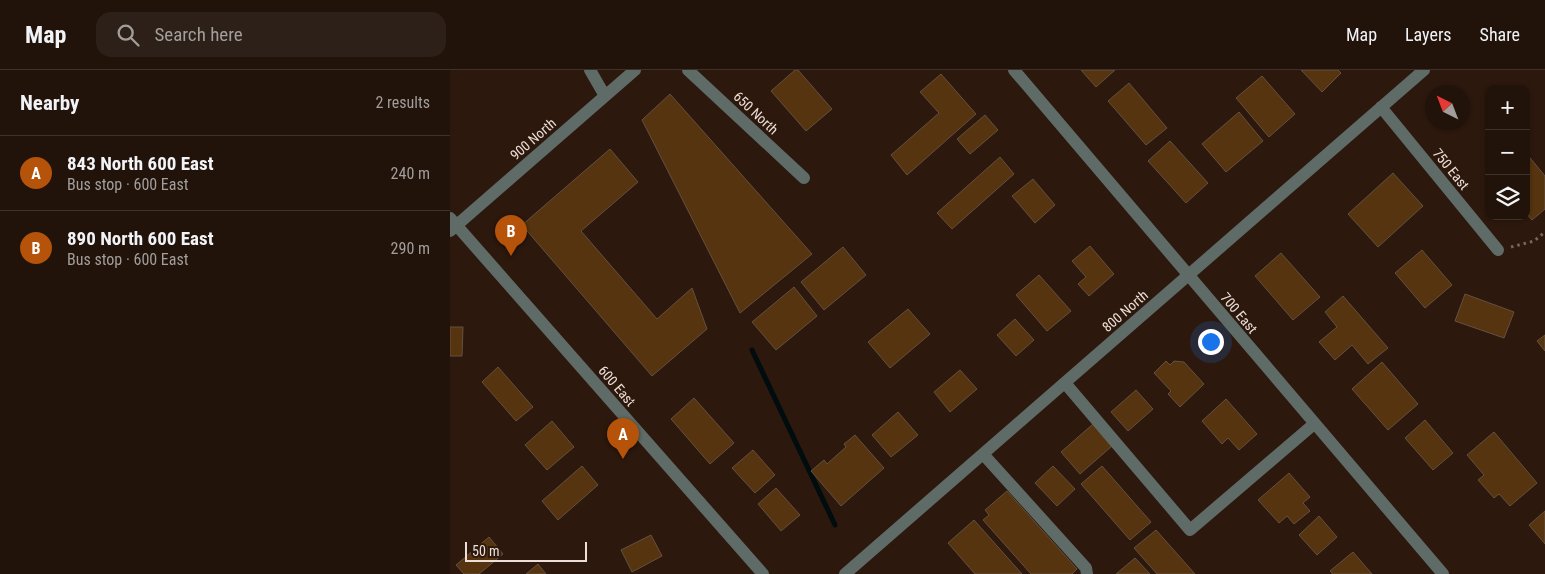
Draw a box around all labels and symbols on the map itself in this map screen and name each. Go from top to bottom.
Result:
north arrow [1425,85,1470,130]
street label: 650 North [730,88,782,138]
street label: 900 North [507,115,559,163]
street label: 750 East [1430,145,1472,193]
pin: B [495,215,527,256]
street label: 800 North [1099,287,1151,335]
street label: 700 East [1217,289,1261,337]
your location [1198,329,1224,355]
street label: 600 East [595,363,639,409]
pin: A [607,418,639,459]
scale bar [465,539,588,562]

